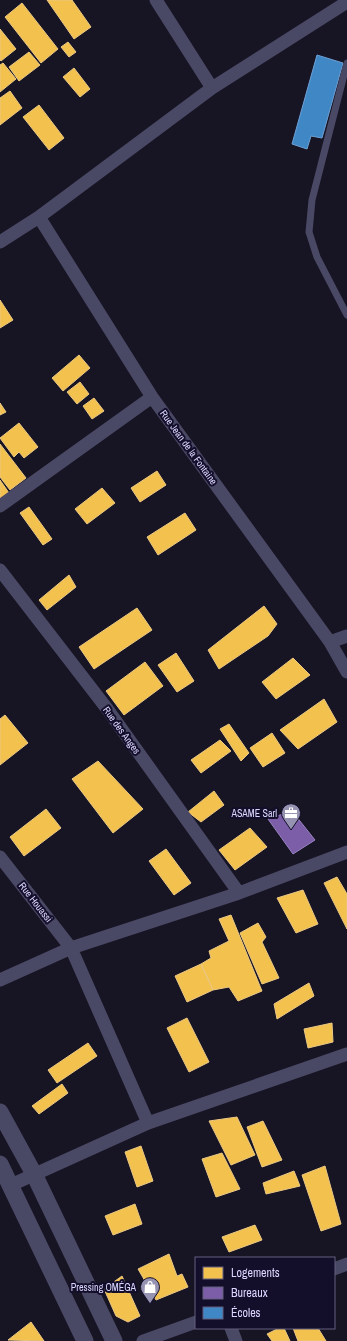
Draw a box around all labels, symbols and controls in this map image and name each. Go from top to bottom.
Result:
street label: Rue Jean de la Fontaine [157,407,220,488]
street label: Rue des Anges [100,704,143,757]
office icon: ASAME Sarl [280,802,302,830]
place label: ASAME Sarl [230,807,277,820]
street label: Rue Houassi [16,880,55,925]
legend [195,1257,335,1329]
text: Logements [231,1265,280,1281]
shop icon: Pressing OMÉGA [139,1276,161,1304]
place label: Pressing OMÉGA [71,1281,137,1294]
text: Bureaux [231,1285,268,1301]
text: Écoles [231,1305,261,1321]

